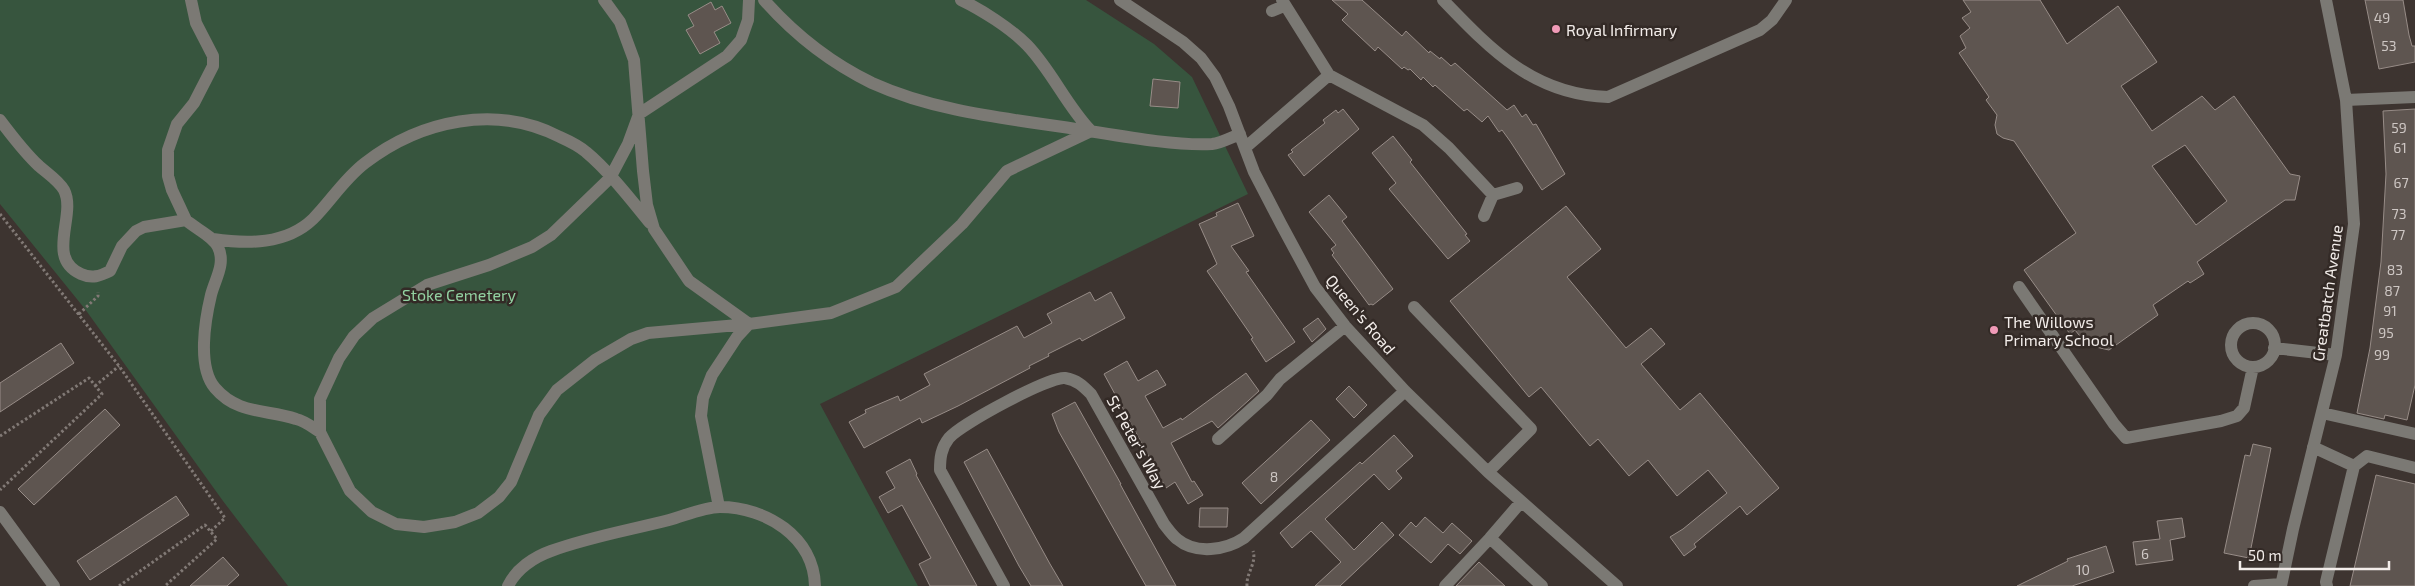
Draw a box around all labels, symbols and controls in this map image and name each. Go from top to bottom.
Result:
house number: 49 [2374,9,2390,26]
place label: Royal Infirmary [1566,20,1678,39]
marker: Royal Infirmary [1550,23,1562,35]
house number: 53 [2381,37,2397,54]
house number: 59 [2391,119,2407,136]
house number: 61 [2393,139,2407,156]
house number: 67 [2393,174,2409,191]
house number: 73 [2392,205,2406,222]
street label: Greatbatch Avenue [2308,224,2346,362]
house number: 77 [2391,226,2405,243]
house number: 83 [2387,261,2403,278]
street label: Queen's Road [1321,270,1400,358]
house number: 87 [2384,282,2400,299]
park label: Stoke Cemetery [402,285,517,304]
house number: 91 [2383,302,2397,319]
place label: The Willows Primary School [2004,312,2114,349]
marker: The Willows Primary School [1988,324,2000,336]
house number: 95 [2378,324,2394,341]
house number: 99 [2374,346,2390,363]
street label: St Peter's Way [1103,392,1171,493]
house number: 8 [1270,468,1278,485]
scale bar [2240,538,2389,570]
house number: 6 [2141,545,2149,562]
text: 50 m [2248,546,2282,564]
house number: 10 [2076,561,2090,578]

